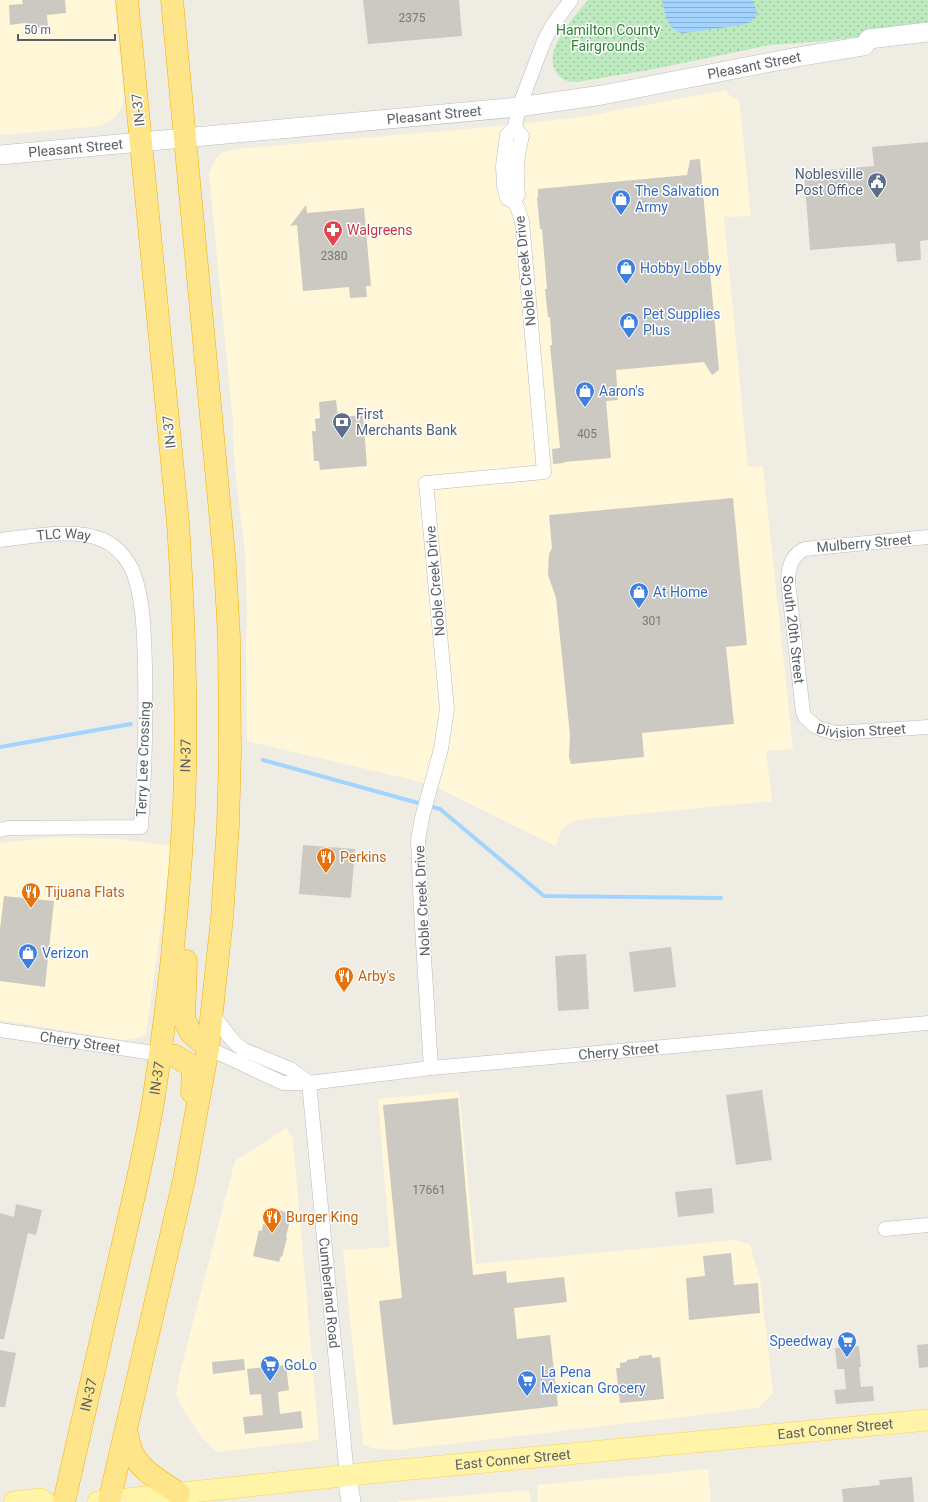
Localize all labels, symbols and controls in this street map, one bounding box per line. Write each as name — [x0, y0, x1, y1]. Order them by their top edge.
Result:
house number: 2375 — [399, 11, 426, 25]
scale bar — [18, 16, 115, 42]
park label: Hamilton County Fairgrounds — [556, 22, 660, 54]
text: 50 m — [24, 23, 51, 37]
street label: Pleasant Street — [706, 48, 802, 82]
street label: IN-37 — [128, 92, 148, 127]
street label: Pleasant Street — [386, 102, 483, 127]
street label: Pleasant Street — [28, 136, 124, 160]
place label: Noblesville Post Office — [795, 166, 863, 198]
public building icon: Noblesville Post Office — [866, 171, 888, 199]
place label: The Salvation Army — [635, 183, 719, 215]
shop icon: The Salvation Army — [610, 188, 632, 216]
street label: Noble Creek Drive — [511, 215, 539, 327]
pharmacy icon: Walgreens — [322, 219, 344, 247]
place label: Walgreens — [347, 222, 413, 238]
house number: 2380 — [321, 249, 348, 263]
shop icon: Hobby Lobby — [615, 257, 637, 285]
place label: Hobby Lobby — [640, 260, 722, 276]
place label: Pet Supplies Plus — [643, 306, 720, 338]
shop icon: Pet Supplies Plus — [618, 311, 640, 339]
shop icon: Aaron's — [574, 380, 596, 408]
place label: Aaron's — [599, 383, 645, 399]
place label: First Merchants Bank — [356, 406, 458, 438]
bank icon: First Merchants Bank — [331, 411, 353, 439]
street label: IN-37 — [159, 414, 179, 449]
house number: 405 — [577, 427, 597, 441]
street label: TLC Way — [36, 525, 93, 544]
street label: Noble Creek Drive — [422, 525, 448, 637]
street label: Mulberry Street — [816, 531, 913, 555]
street label: South 20th Street — [780, 576, 808, 685]
shop icon: At Home — [628, 581, 650, 609]
place label: At Home — [653, 584, 708, 600]
house number: 301 — [642, 614, 662, 628]
street label: Terry Lee Crossing — [133, 701, 153, 817]
street label: Division Street — [815, 720, 907, 741]
street label: IN-37 — [177, 739, 194, 773]
street label: Noble Creek Drive — [411, 845, 433, 957]
restaurant icon: Perkins — [315, 846, 337, 874]
place label: Perkins — [340, 849, 386, 865]
restaurant icon: Tijuana Flats — [20, 881, 42, 909]
place label: Tijuana Flats — [45, 884, 125, 900]
shop icon: Verizon — [17, 942, 39, 970]
place label: Verizon — [42, 945, 89, 961]
restaurant icon: Arby's — [333, 965, 355, 993]
place label: Arby's — [358, 968, 396, 984]
street label: Cherry Street — [39, 1028, 122, 1056]
street label: Cherry Street — [577, 1039, 660, 1063]
street label: IN-37 — [146, 1060, 167, 1096]
house number: 17661 — [412, 1183, 446, 1197]
restaurant icon: Burger King — [261, 1206, 283, 1234]
place label: Burger King — [286, 1209, 358, 1225]
street label: Cumberland Road — [316, 1237, 343, 1349]
supermarket icon: Speedway — [836, 1330, 858, 1358]
place label: Speedway — [769, 1333, 833, 1349]
supermarket icon: GoLo — [259, 1354, 281, 1382]
place label: GoLo — [284, 1357, 317, 1373]
place label: La Pena Mexican Grocery — [541, 1364, 646, 1396]
supermarket icon: La Pena Mexican Grocery — [516, 1369, 538, 1397]
street label: IN-37 — [77, 1377, 100, 1413]
street label: East Conner Street — [777, 1415, 894, 1442]
street label: East Conner Street — [454, 1446, 572, 1473]

